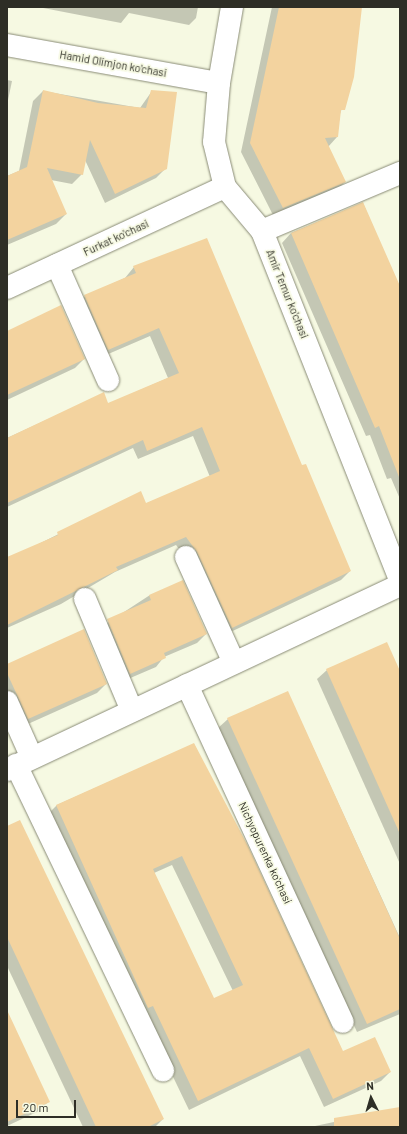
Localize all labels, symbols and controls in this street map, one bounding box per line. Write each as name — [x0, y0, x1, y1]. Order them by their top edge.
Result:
street label: Hamid Olimjon ko'chasi — [58, 48, 168, 80]
street label: Furkat ko'chasi — [81, 217, 151, 259]
street label: Amir Temur ko'chasi — [263, 248, 311, 340]
street label: Nichyopurenka ko'chasi — [236, 800, 294, 906]
north arrow — [351, 1078, 391, 1118]
text: N — [366, 1079, 374, 1092]
scale bar — [18, 1092, 78, 1118]
text: 20 m — [23, 1100, 49, 1114]

